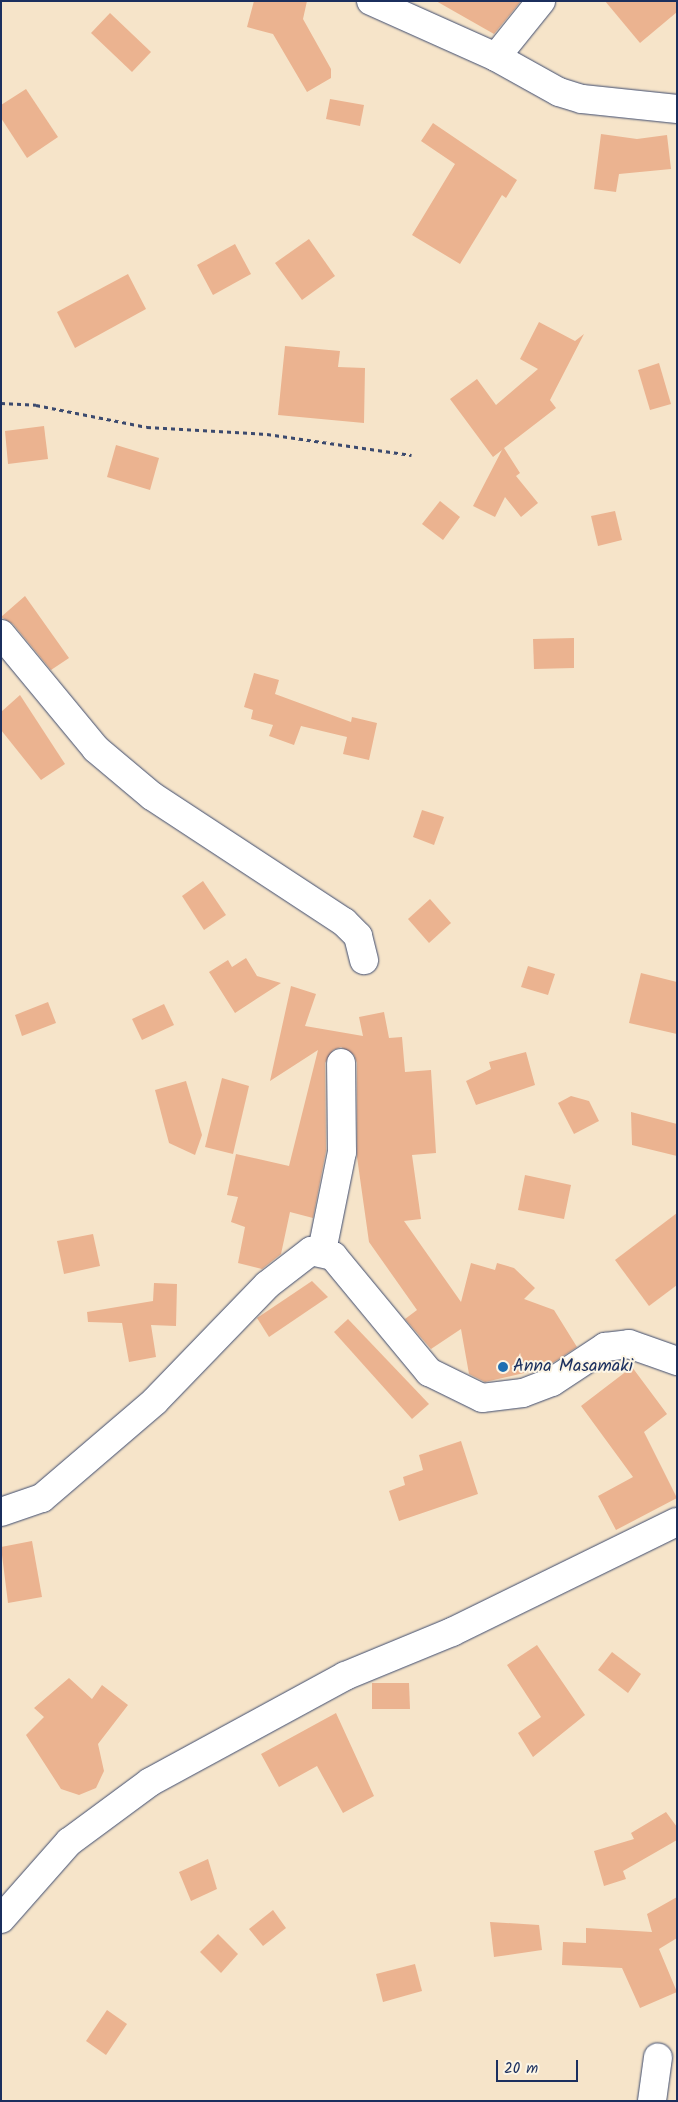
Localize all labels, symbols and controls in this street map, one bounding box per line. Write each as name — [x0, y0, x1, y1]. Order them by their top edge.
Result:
place label: Anna Masamaki — [513, 1356, 633, 1378]
marker: Anna Masamaki — [497, 1361, 509, 1373]
scale bar — [498, 2050, 580, 2082]
text: 20 m — [504, 2057, 538, 2081]

